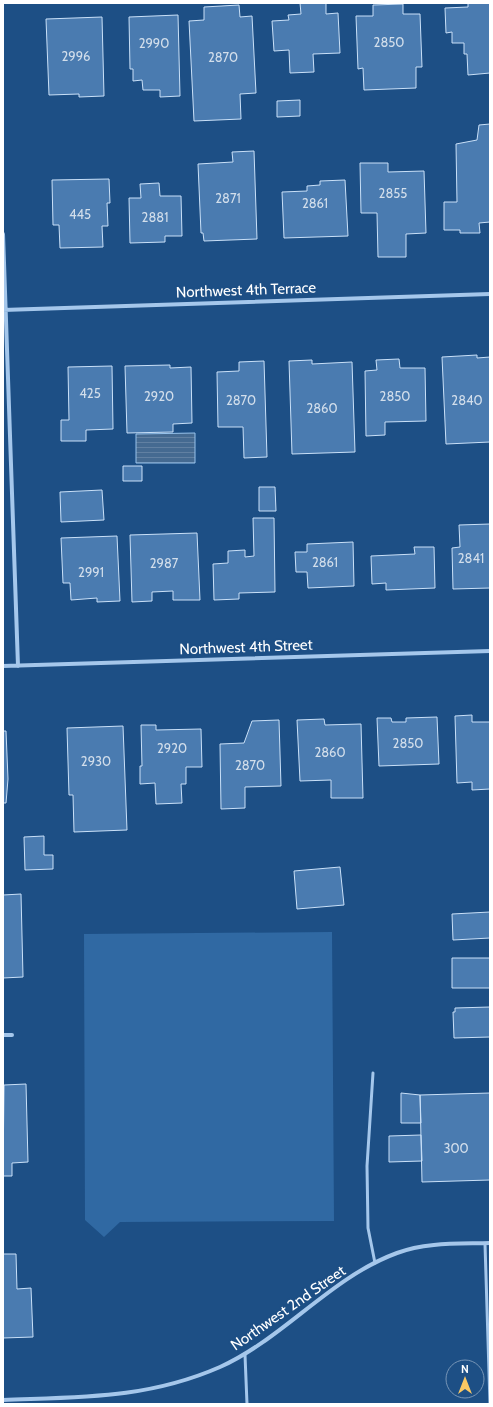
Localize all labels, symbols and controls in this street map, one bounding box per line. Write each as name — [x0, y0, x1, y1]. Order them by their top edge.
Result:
house number: 2850 — [374, 34, 404, 50]
house number: 2990 — [139, 35, 169, 51]
house number: 2996 — [62, 48, 90, 64]
house number: 2870 — [208, 49, 238, 65]
house number: 2855 — [379, 185, 407, 201]
house number: 2871 — [215, 190, 241, 206]
house number: 2861 — [302, 195, 328, 211]
house number: 445 — [69, 206, 91, 222]
house number: 2881 — [142, 209, 168, 225]
street label: Northwest 4th Terrace — [176, 279, 317, 301]
house number: 425 — [79, 385, 101, 401]
house number: 2920 — [144, 388, 174, 404]
house number: 2850 — [380, 388, 410, 404]
house number: 2870 — [226, 392, 256, 408]
house number: 2840 — [451, 392, 483, 408]
house number: 2860 — [306, 400, 338, 416]
house number: 2841 — [458, 550, 484, 566]
house number: 2861 — [312, 554, 338, 570]
house number: 2987 — [150, 555, 179, 571]
house number: 2991 — [78, 564, 104, 580]
street label: Northwest 4th Street — [179, 636, 313, 658]
house number: 2850 — [393, 735, 423, 751]
house number: 2920 — [157, 740, 187, 756]
house number: 2860 — [314, 744, 346, 760]
house number: 2930 — [81, 753, 111, 769]
house number: 2870 — [235, 757, 265, 773]
house number: 300 — [443, 1140, 469, 1156]
street label: Northwest 2nd Street — [227, 1262, 349, 1354]
north arrow — [445, 1359, 485, 1399]
text: N — [461, 1362, 469, 1376]

